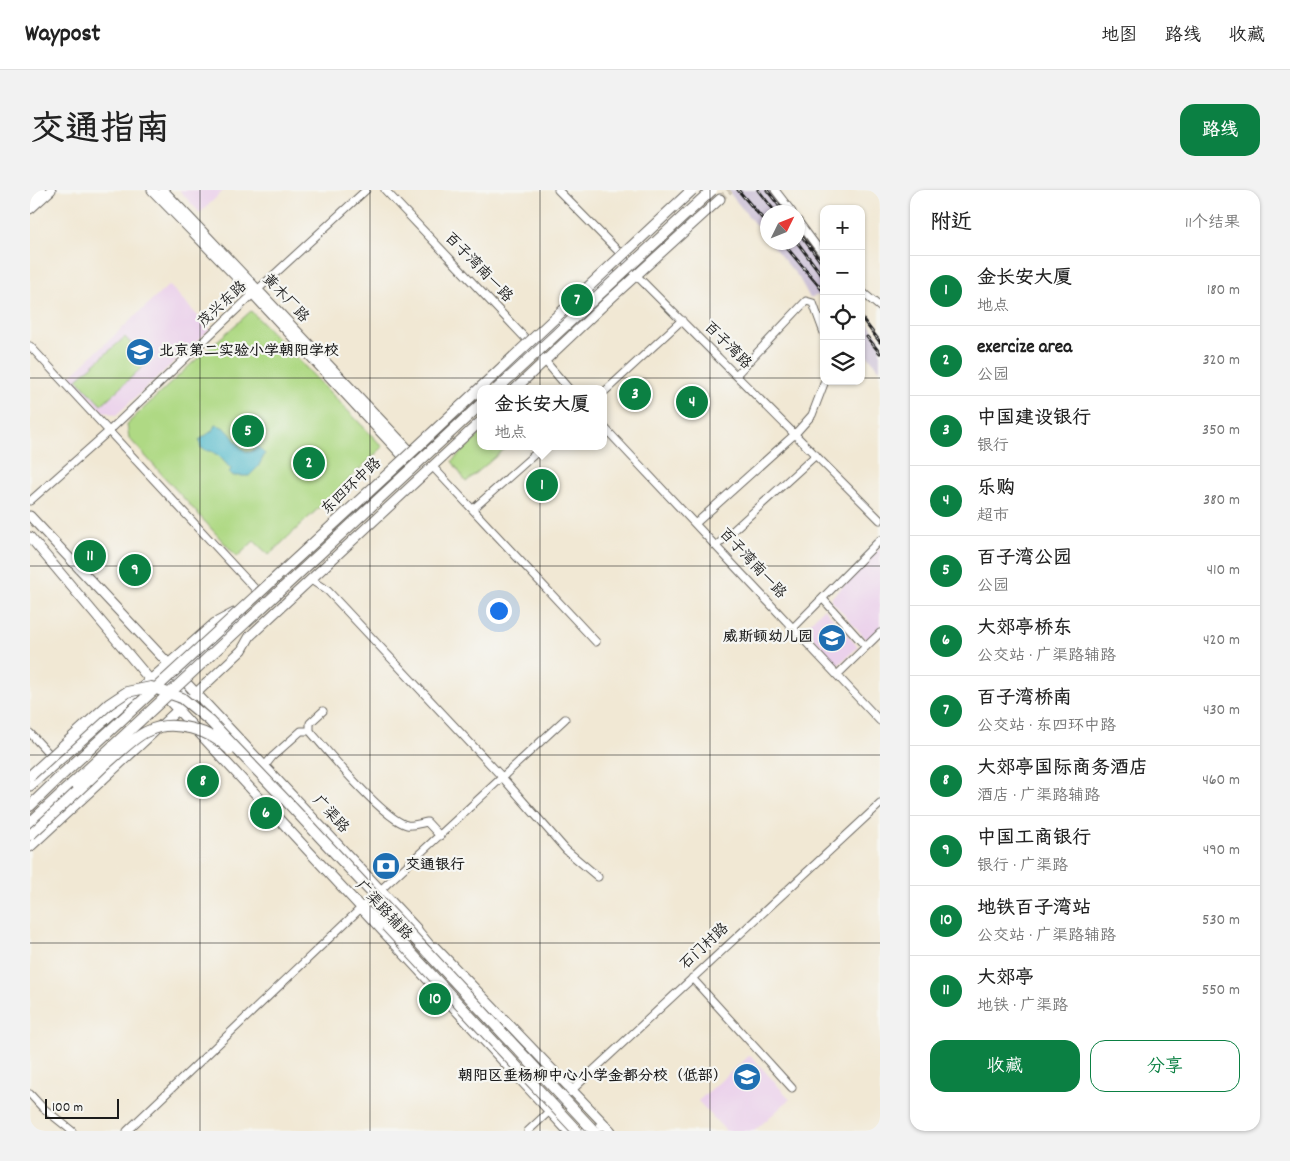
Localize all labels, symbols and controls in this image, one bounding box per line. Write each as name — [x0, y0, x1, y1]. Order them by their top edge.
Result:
text: Waypost — [25, 18, 100, 52]
text: 地图 — [1101, 24, 1137, 49]
text: 路线 — [1165, 24, 1201, 49]
text: 收藏 — [1229, 24, 1265, 49]
button: 路线 — [1180, 104, 1260, 156]
text: 交通指南 — [30, 107, 170, 157]
north arrow — [760, 205, 805, 250]
map controls — [820, 205, 865, 385]
button: + — [820, 205, 865, 250]
text: 附近 — [930, 209, 972, 239]
text: 11个结果 — [1185, 212, 1240, 235]
street label: 百子湾南一路 — [439, 228, 517, 308]
button: − — [820, 250, 865, 295]
text: 金长安大厦 — [977, 266, 1072, 293]
street label: 黄木厂路 — [256, 270, 314, 328]
street label: 茂兴东路 — [194, 276, 252, 334]
text: 1 — [944, 279, 948, 302]
text: 180 m — [1207, 279, 1240, 302]
pin: 7 — [561, 281, 593, 319]
button: locate — [820, 295, 865, 340]
text: 地点 — [977, 295, 1009, 318]
street label: 百子湾路 — [698, 317, 756, 375]
text: exercize area — [977, 335, 1072, 362]
school or university icon: 北京第二实验小学朝阳学校 — [125, 337, 155, 367]
button: layers — [820, 340, 865, 385]
place label: 北京第二实验小学朝阳学校 — [159, 341, 339, 363]
text: 2 — [943, 349, 950, 372]
text: 320 m — [1203, 349, 1240, 372]
text: 公园 — [977, 364, 1009, 387]
pin: 3 — [619, 375, 651, 413]
pin: 4 — [676, 383, 708, 421]
popup — [477, 385, 607, 450]
text: 金长安大厦 — [494, 393, 590, 420]
text: 中国建设银行 — [977, 406, 1091, 433]
pin: 5 — [232, 412, 264, 450]
text: 3 — [942, 419, 950, 442]
text: 350 m — [1202, 419, 1240, 442]
text: 地点 — [494, 422, 527, 445]
text: 银行 — [977, 435, 1009, 458]
pin: 2 — [293, 444, 325, 482]
street label: 东四环中路 — [317, 453, 387, 521]
pin: 1 — [526, 466, 558, 504]
text: 乐购 — [977, 476, 1015, 503]
text: 4 — [943, 489, 949, 512]
text: 380 m — [1203, 489, 1240, 512]
text: 超市 — [977, 505, 1009, 528]
street label: 百子湾南一路 — [713, 524, 791, 604]
pin: 11 — [74, 537, 106, 575]
text: 百子湾公园 — [977, 546, 1072, 573]
pin: 9 — [119, 551, 151, 589]
text: 5 — [942, 559, 950, 582]
text: 410 m — [1206, 559, 1240, 582]
text: 公园 — [977, 575, 1009, 598]
your location — [486, 598, 512, 624]
text: 大郊亭桥东 — [977, 616, 1072, 643]
school or university icon: 威斯顿幼儿园 — [817, 623, 847, 653]
place label: 威斯顿幼儿园 — [723, 627, 813, 649]
text: 6 — [942, 629, 950, 652]
text: 420 m — [1203, 629, 1240, 652]
text: 公交站 · 广渠路辅路 — [977, 645, 1116, 668]
text: 百子湾桥南 — [977, 686, 1072, 713]
text: 7 — [943, 699, 949, 722]
text: 430 m — [1203, 699, 1240, 722]
text: 公交站 · 东四环中路 — [977, 715, 1116, 738]
text: 大郊亭国际商务酒店 — [977, 756, 1148, 783]
pin: 8 — [187, 762, 219, 800]
text: 8 — [943, 769, 949, 792]
text: 460 m — [1202, 769, 1240, 792]
text: 酒店 · 广渠路辅路 — [977, 785, 1100, 808]
street label: 广渠路 — [307, 791, 353, 839]
pin: 6 — [250, 794, 282, 832]
text: 中国工商银行 — [977, 826, 1091, 853]
text: 9 — [942, 839, 950, 862]
text: 490 m — [1203, 839, 1240, 862]
bank icon: 交通银行 — [371, 851, 401, 881]
place label: 交通银行 — [405, 855, 465, 877]
text: 银行 · 广渠路 — [977, 855, 1068, 878]
street label: 广渠路辅路 — [349, 876, 417, 946]
text: 地铁百子湾站 — [977, 896, 1091, 923]
text: 10 — [940, 909, 952, 932]
text: 530 m — [1202, 909, 1240, 932]
street label: 石门村路 — [676, 918, 734, 976]
text: 公交站 · 广渠路辅路 — [977, 925, 1116, 948]
text: 大郊亭 — [977, 966, 1034, 993]
text: 11 — [942, 979, 950, 1002]
text: 550 m — [1202, 979, 1240, 1002]
pin: 10 — [419, 980, 451, 1018]
text: 地铁 · 广渠路 — [977, 995, 1068, 1018]
button: 收藏 — [930, 1040, 1080, 1092]
button: 分享 — [1090, 1040, 1240, 1092]
school or university icon: 朝阳区垂杨柳中心小学金都分校（低部） — [732, 1062, 762, 1092]
place label: 朝阳区垂杨柳中心小学金都分校（低部） — [458, 1066, 728, 1088]
scale bar — [45, 1096, 119, 1119]
text: 100 m — [52, 1098, 83, 1118]

